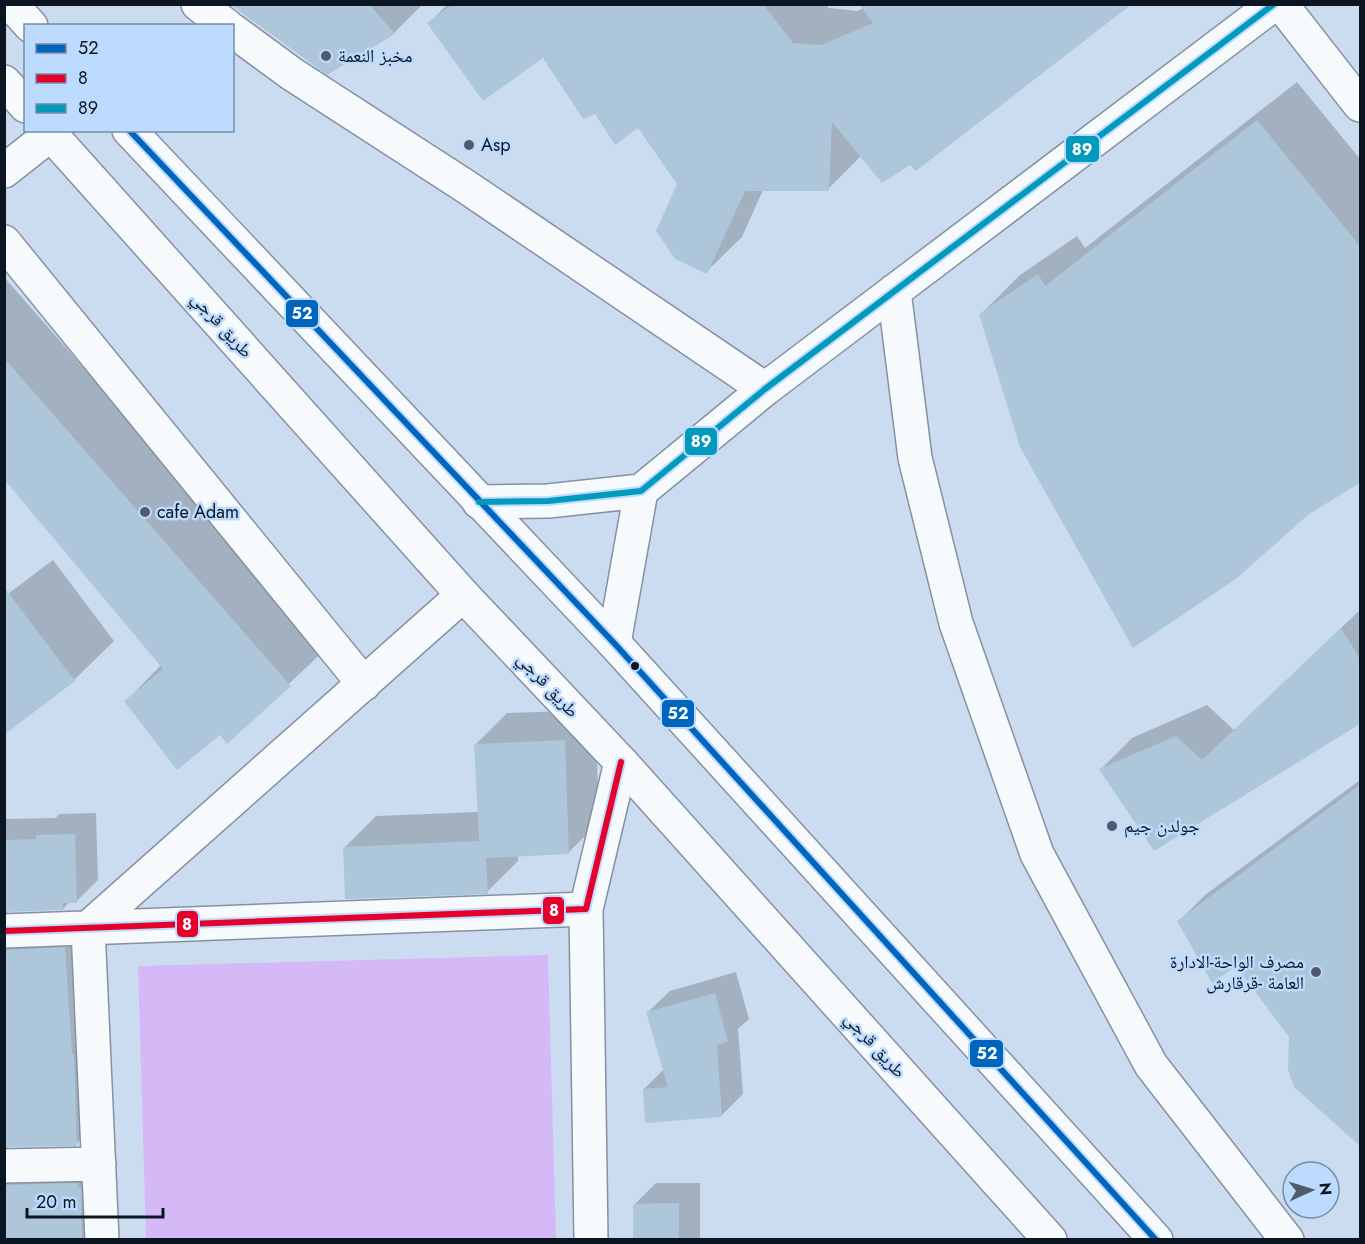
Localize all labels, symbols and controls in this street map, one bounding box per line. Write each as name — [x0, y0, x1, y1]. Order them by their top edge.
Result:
legend — [24, 24, 234, 132]
text: 52 — [78, 35, 98, 61]
place label: مخبز النعمة — [338, 43, 413, 69]
marker: مخبز النعمة — [319, 49, 333, 63]
text: 8 — [78, 65, 88, 91]
text: 89 — [78, 95, 98, 121]
place label: Asp — [481, 132, 510, 158]
line badge: 89 — [1065, 135, 1100, 163]
marker: Asp — [462, 138, 476, 152]
text: 89 — [1072, 138, 1092, 161]
street label: طريق قرجي — [184, 286, 259, 365]
line badge: 52 — [285, 299, 319, 328]
text: 52 — [292, 302, 312, 325]
line badge: 89 — [684, 427, 718, 456]
text: 89 — [691, 430, 711, 453]
place label: cafe Adam — [157, 499, 239, 525]
marker: cafe Adam — [138, 505, 152, 519]
street label: طريق قرجي — [510, 647, 585, 725]
unlabelled marker — [629, 660, 641, 672]
line badge: 52 — [661, 699, 695, 728]
text: 52 — [668, 702, 688, 725]
place label: جولدن جيم — [1124, 813, 1200, 839]
marker: جولدن جيم — [1105, 819, 1119, 833]
line badge: 8 — [542, 896, 565, 925]
text: 8 — [549, 899, 559, 922]
line badge: 8 — [176, 910, 199, 938]
text: 8 — [182, 913, 192, 936]
place label: مصرف الواحة-الادارة العامة -قرقارش — [1170, 949, 1304, 996]
marker: مصرف الواحة-الادارة العامة -قرقارش — [1309, 965, 1323, 979]
street label: طريق قرجي — [837, 1006, 912, 1085]
line badge: 52 — [969, 1039, 1004, 1068]
text: 52 — [977, 1042, 997, 1065]
north arrow — [1281, 1160, 1341, 1220]
scale bar — [27, 1181, 164, 1219]
text: N — [1314, 1182, 1337, 1196]
text: 20 m — [36, 1189, 76, 1215]

